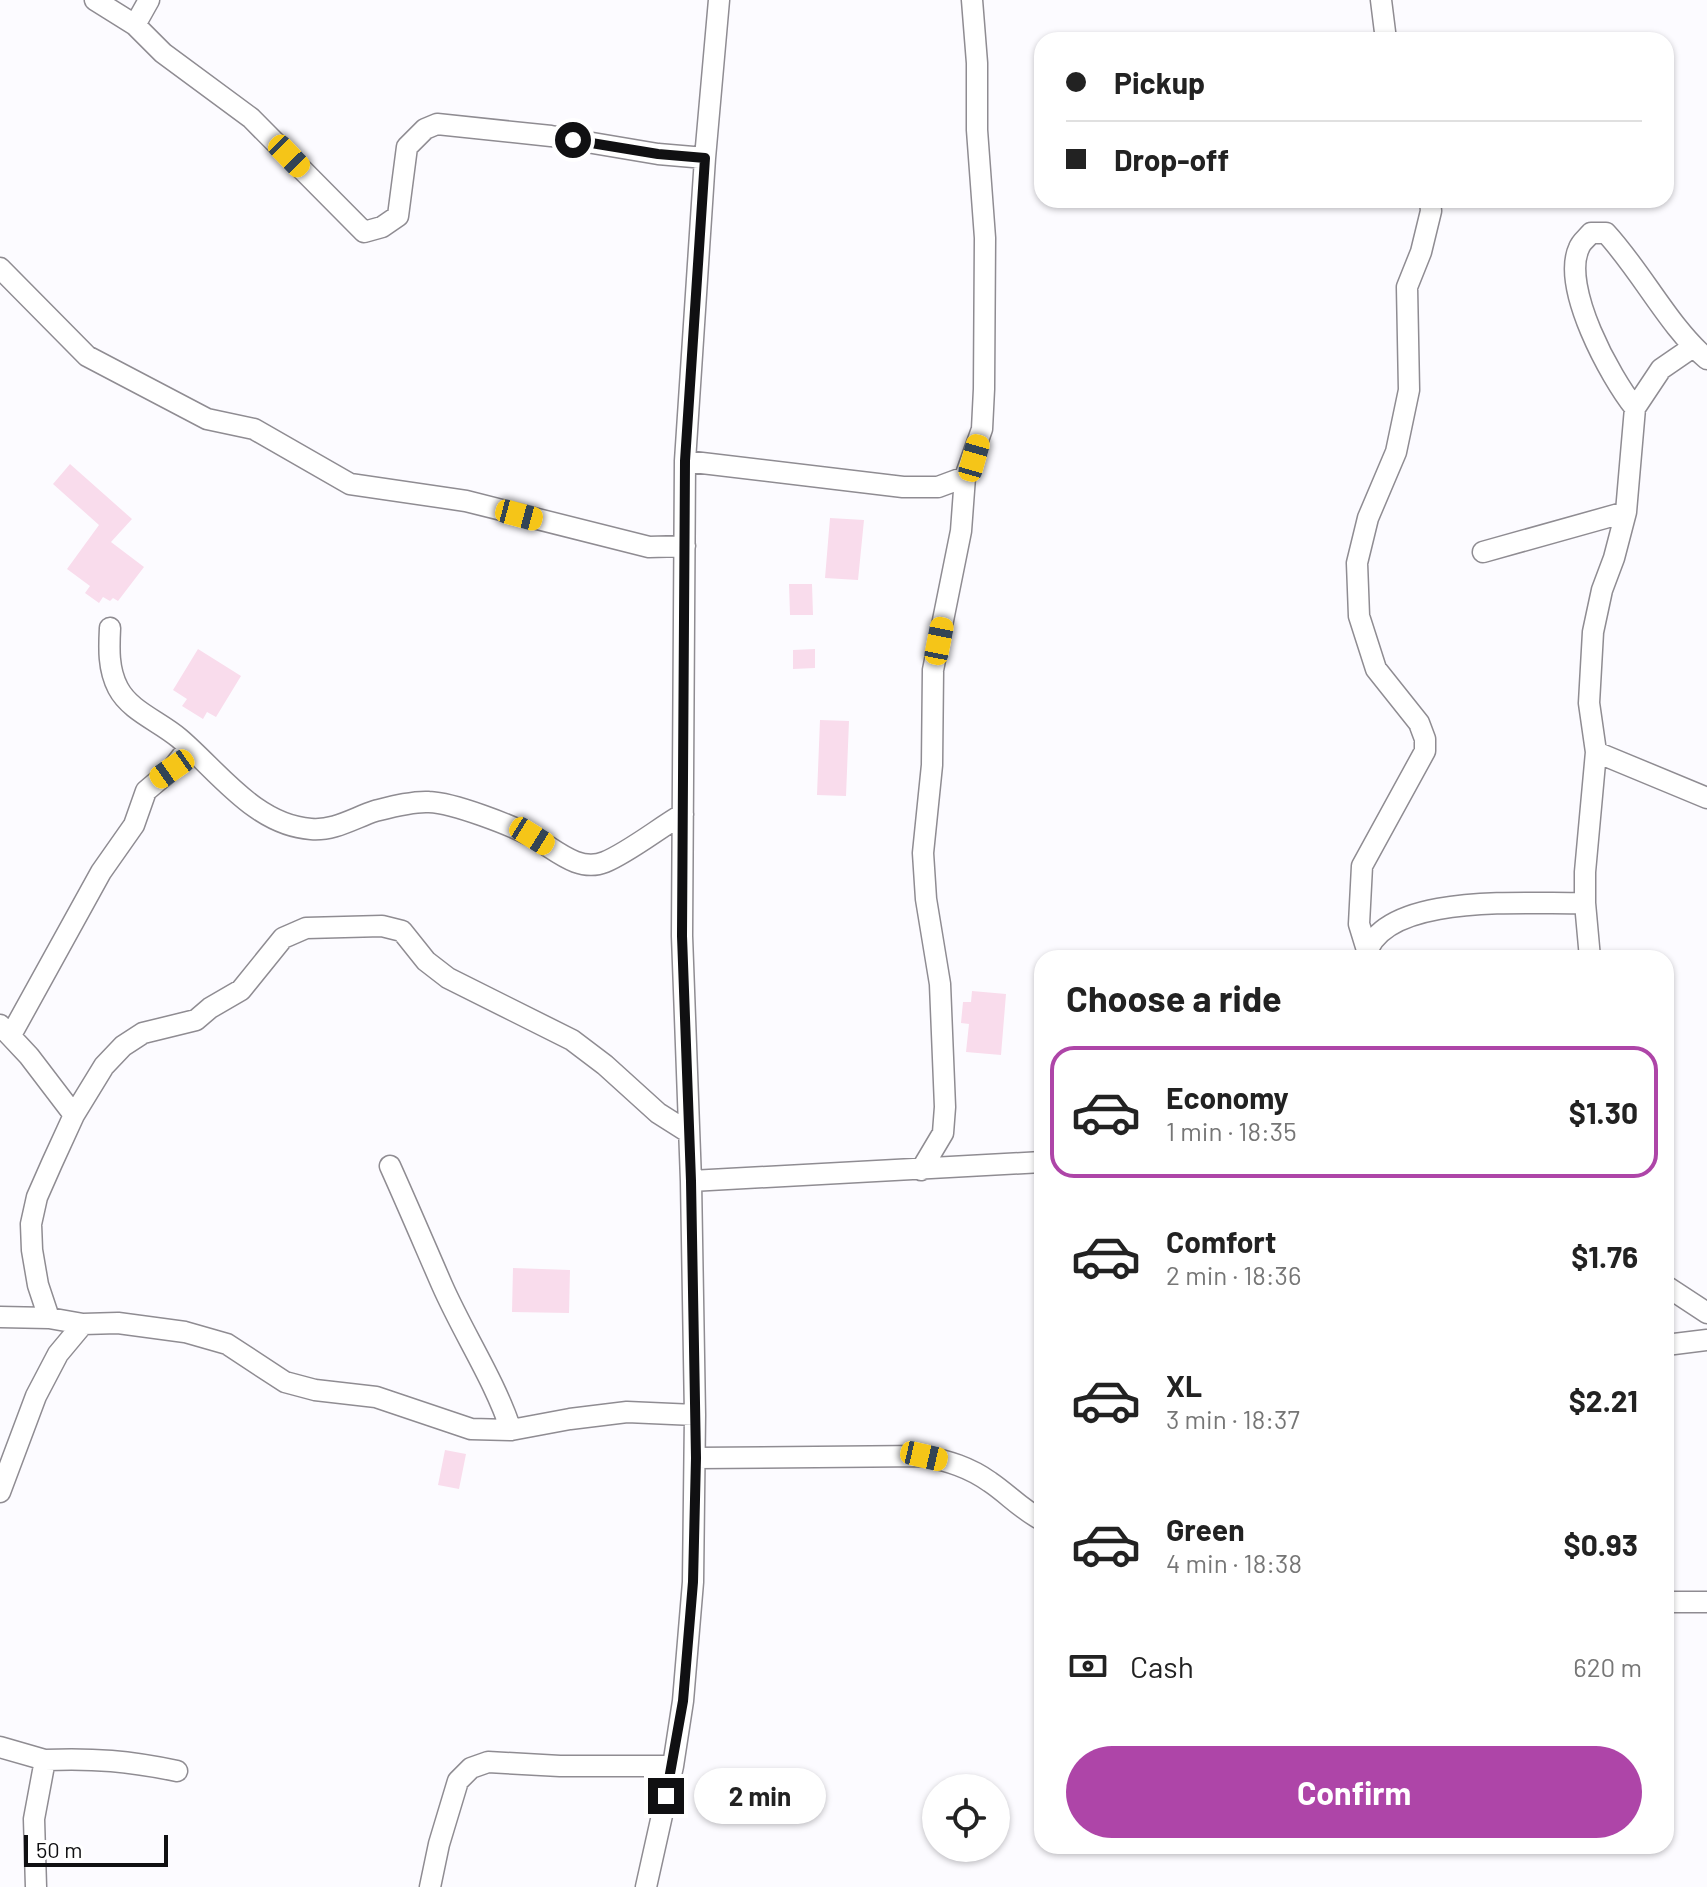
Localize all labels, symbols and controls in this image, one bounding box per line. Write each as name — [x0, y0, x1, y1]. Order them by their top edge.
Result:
text: Pickup — [1114, 64, 1205, 100]
route start — [555, 122, 591, 158]
car — [264, 130, 314, 182]
text: Drop-off — [1114, 141, 1229, 177]
car — [956, 432, 992, 484]
car — [493, 497, 545, 533]
car — [923, 615, 955, 667]
car — [145, 745, 199, 793]
car — [505, 813, 559, 859]
text: Choose a ride — [1066, 976, 1282, 1019]
icon: car — [1070, 1076, 1142, 1148]
text: Economy — [1166, 1079, 1289, 1115]
text: $1.30 — [1569, 1094, 1638, 1130]
text: 1 min · 18:35 — [1166, 1115, 1297, 1146]
icon: car — [1070, 1220, 1142, 1292]
text: Comfort — [1166, 1223, 1276, 1259]
text: $1.76 — [1571, 1238, 1638, 1274]
text: 2 min · 18:36 — [1166, 1259, 1301, 1290]
icon: car — [1070, 1364, 1142, 1436]
text: XL — [1166, 1367, 1202, 1403]
text: $2.21 — [1569, 1382, 1638, 1418]
text: 3 min · 18:37 — [1166, 1403, 1300, 1434]
car — [898, 1439, 950, 1473]
icon: car — [1070, 1508, 1142, 1580]
text: Green — [1166, 1511, 1245, 1547]
text: $0.93 — [1564, 1526, 1638, 1562]
text: 4 min · 18:38 — [1166, 1547, 1302, 1578]
icon: cash — [1066, 1644, 1110, 1688]
text: Cash — [1130, 1648, 1194, 1684]
text: 620 m — [1573, 1651, 1642, 1682]
button: Confirm — [1066, 1746, 1642, 1838]
callout: 2 min — [694, 1768, 826, 1824]
map controls — [922, 1774, 1010, 1862]
button: locate — [922, 1774, 1010, 1862]
route end — [648, 1778, 684, 1814]
text: 2 min — [729, 1780, 791, 1811]
scale bar — [24, 1831, 168, 1867]
text: 50 m — [36, 1836, 82, 1862]

